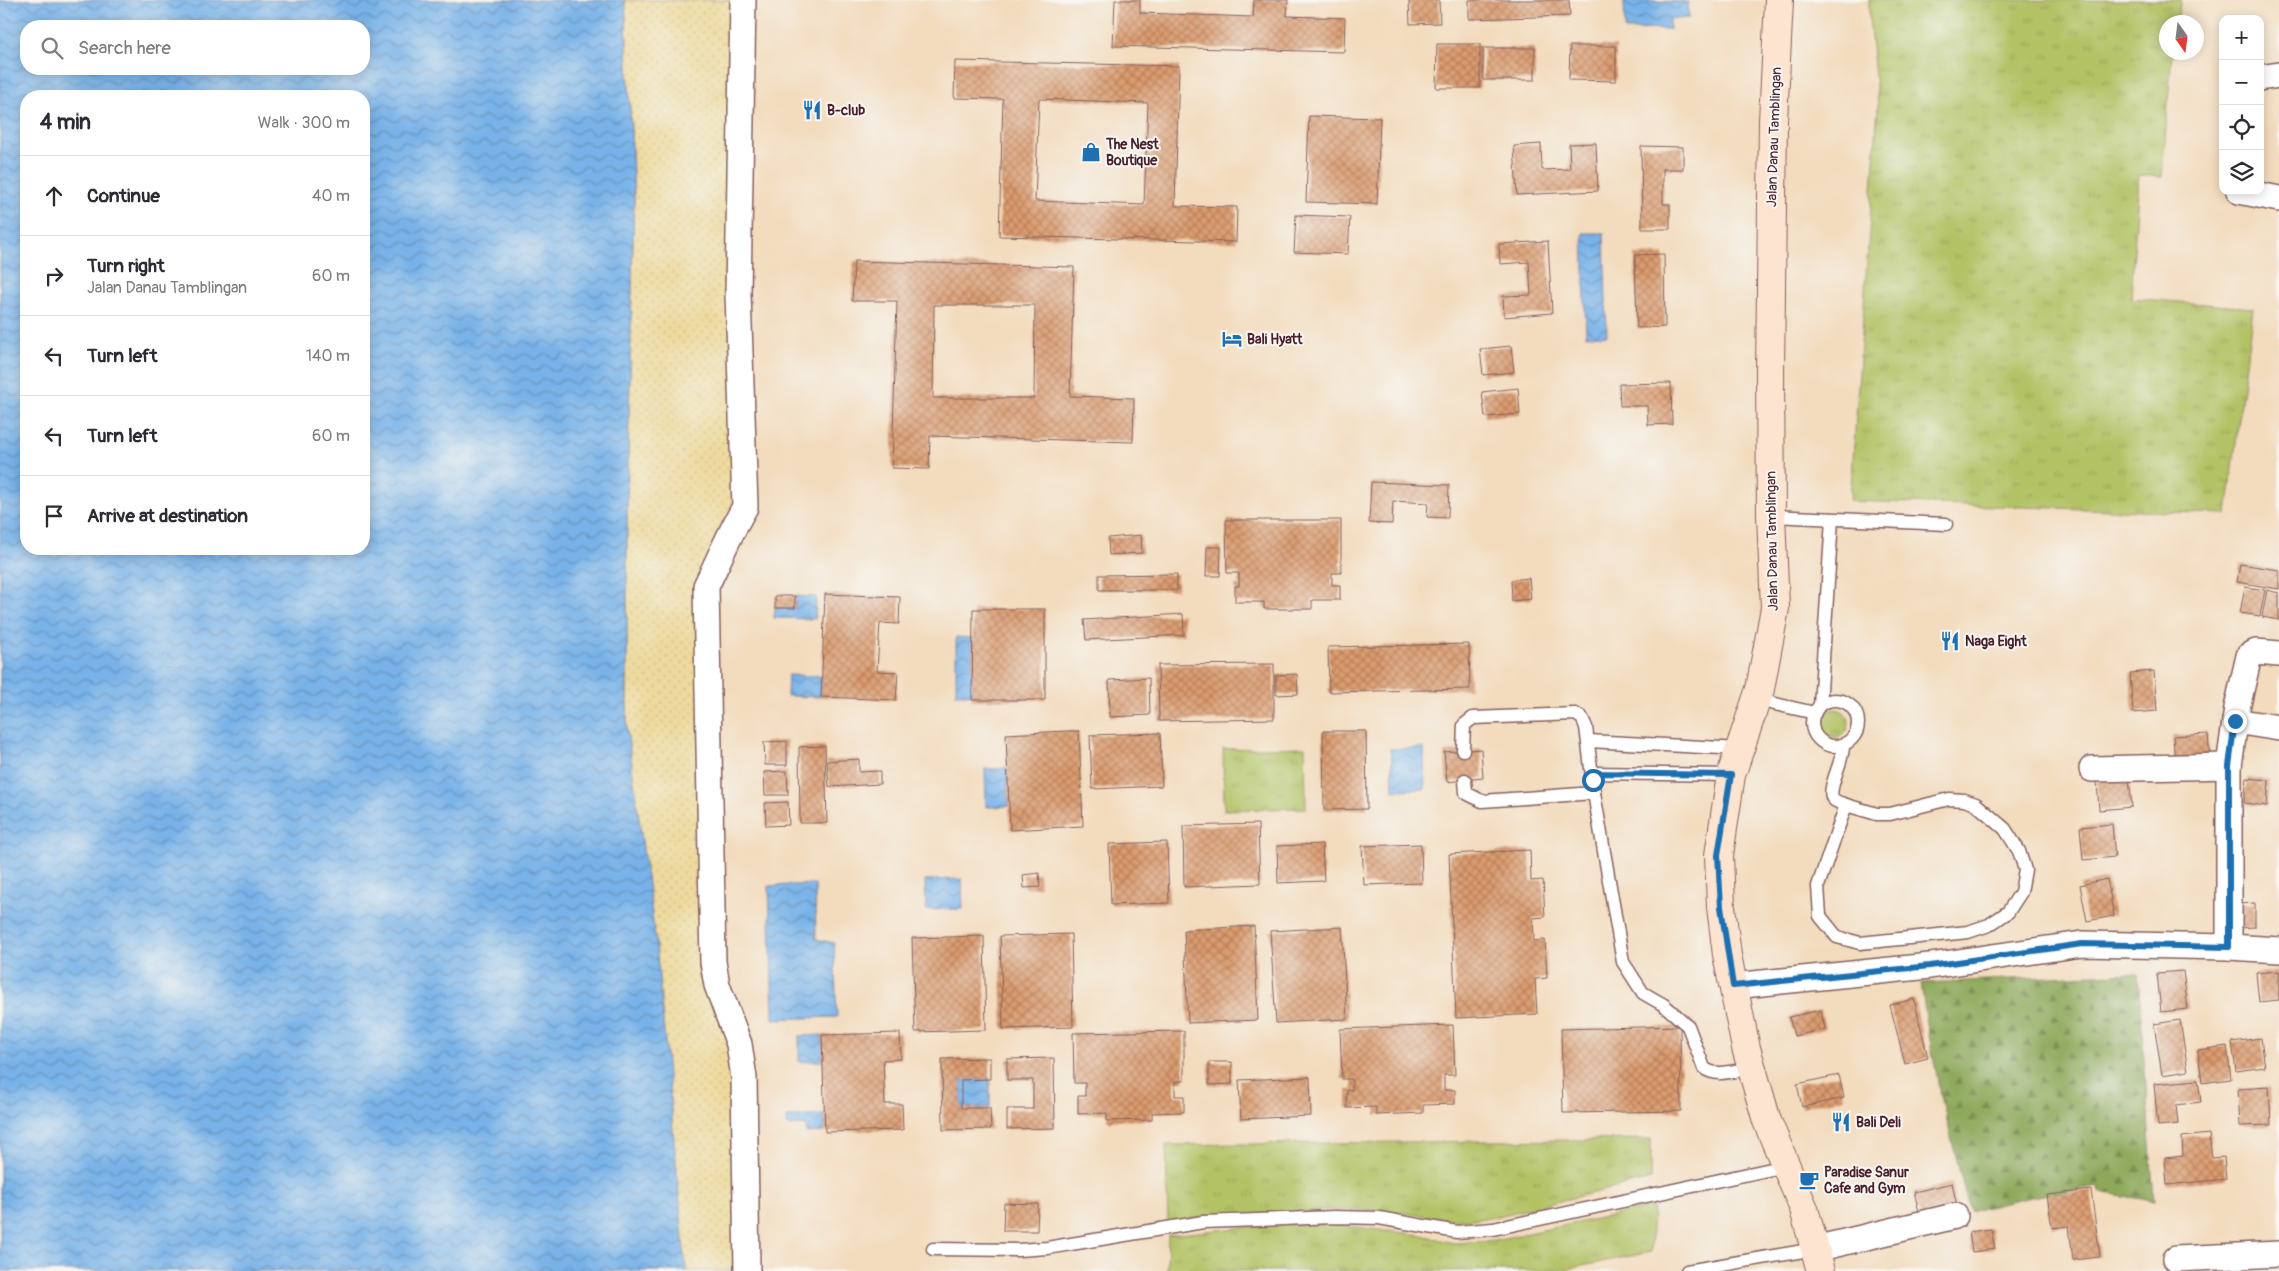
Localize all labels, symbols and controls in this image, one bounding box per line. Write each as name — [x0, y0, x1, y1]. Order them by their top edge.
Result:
north arrow — [2159, 15, 2204, 60]
map controls — [2219, 15, 2264, 195]
button: + — [2219, 15, 2264, 60]
search box — [20, 20, 370, 75]
icon: search — [38, 34, 66, 62]
text: Search here — [78, 36, 171, 60]
button: − — [2219, 60, 2264, 105]
street label: Jalan Danau Tamblingan — [1763, 67, 1785, 207]
restaurant icon: B-club — [801, 99, 823, 121]
place label: B-club — [827, 102, 865, 119]
button: locate — [2219, 105, 2264, 150]
text: 4 min — [40, 109, 91, 136]
text: Walk · 300 m — [258, 113, 350, 133]
place label: The Nest Boutique — [1105, 136, 1159, 169]
shop icon: The Nest Boutique — [1080, 141, 1102, 163]
button: layers — [2219, 150, 2264, 195]
icon: ahead — [40, 182, 68, 210]
text: Continue — [87, 184, 160, 208]
text: 40 m — [312, 186, 350, 206]
text: Turn right — [87, 254, 165, 278]
icon: right — [40, 262, 68, 290]
text: 60 m — [312, 266, 350, 286]
text: Jalan Danau Tamblingan — [87, 278, 247, 298]
hotel icon: Bali Hyatt — [1221, 328, 1243, 350]
place label: Bali Hyatt — [1247, 331, 1303, 348]
icon: left — [40, 342, 68, 370]
text: Turn left — [87, 344, 157, 368]
text: 140 m — [306, 346, 350, 366]
icon: left — [40, 422, 68, 450]
text: Turn left — [87, 424, 157, 448]
text: 60 m — [312, 426, 350, 446]
street label: Jalan Danau Tamblingan — [1762, 471, 1782, 611]
icon: arrive — [40, 502, 68, 530]
text: Arrive at destination — [87, 504, 248, 528]
restaurant icon: Naga Eight — [1939, 630, 1961, 652]
place label: Naga Eight — [1965, 633, 2027, 650]
route end — [2224, 710, 2247, 733]
route start — [1582, 769, 1605, 792]
restaurant icon: Bali Deli — [1830, 1111, 1852, 1133]
place label: Bali Deli — [1856, 1114, 1901, 1131]
place label: Paradise Sanur Cafe and Gym — [1824, 1164, 1910, 1197]
cafe icon: Paradise Sanur Cafe and Gym — [1798, 1169, 1820, 1191]

